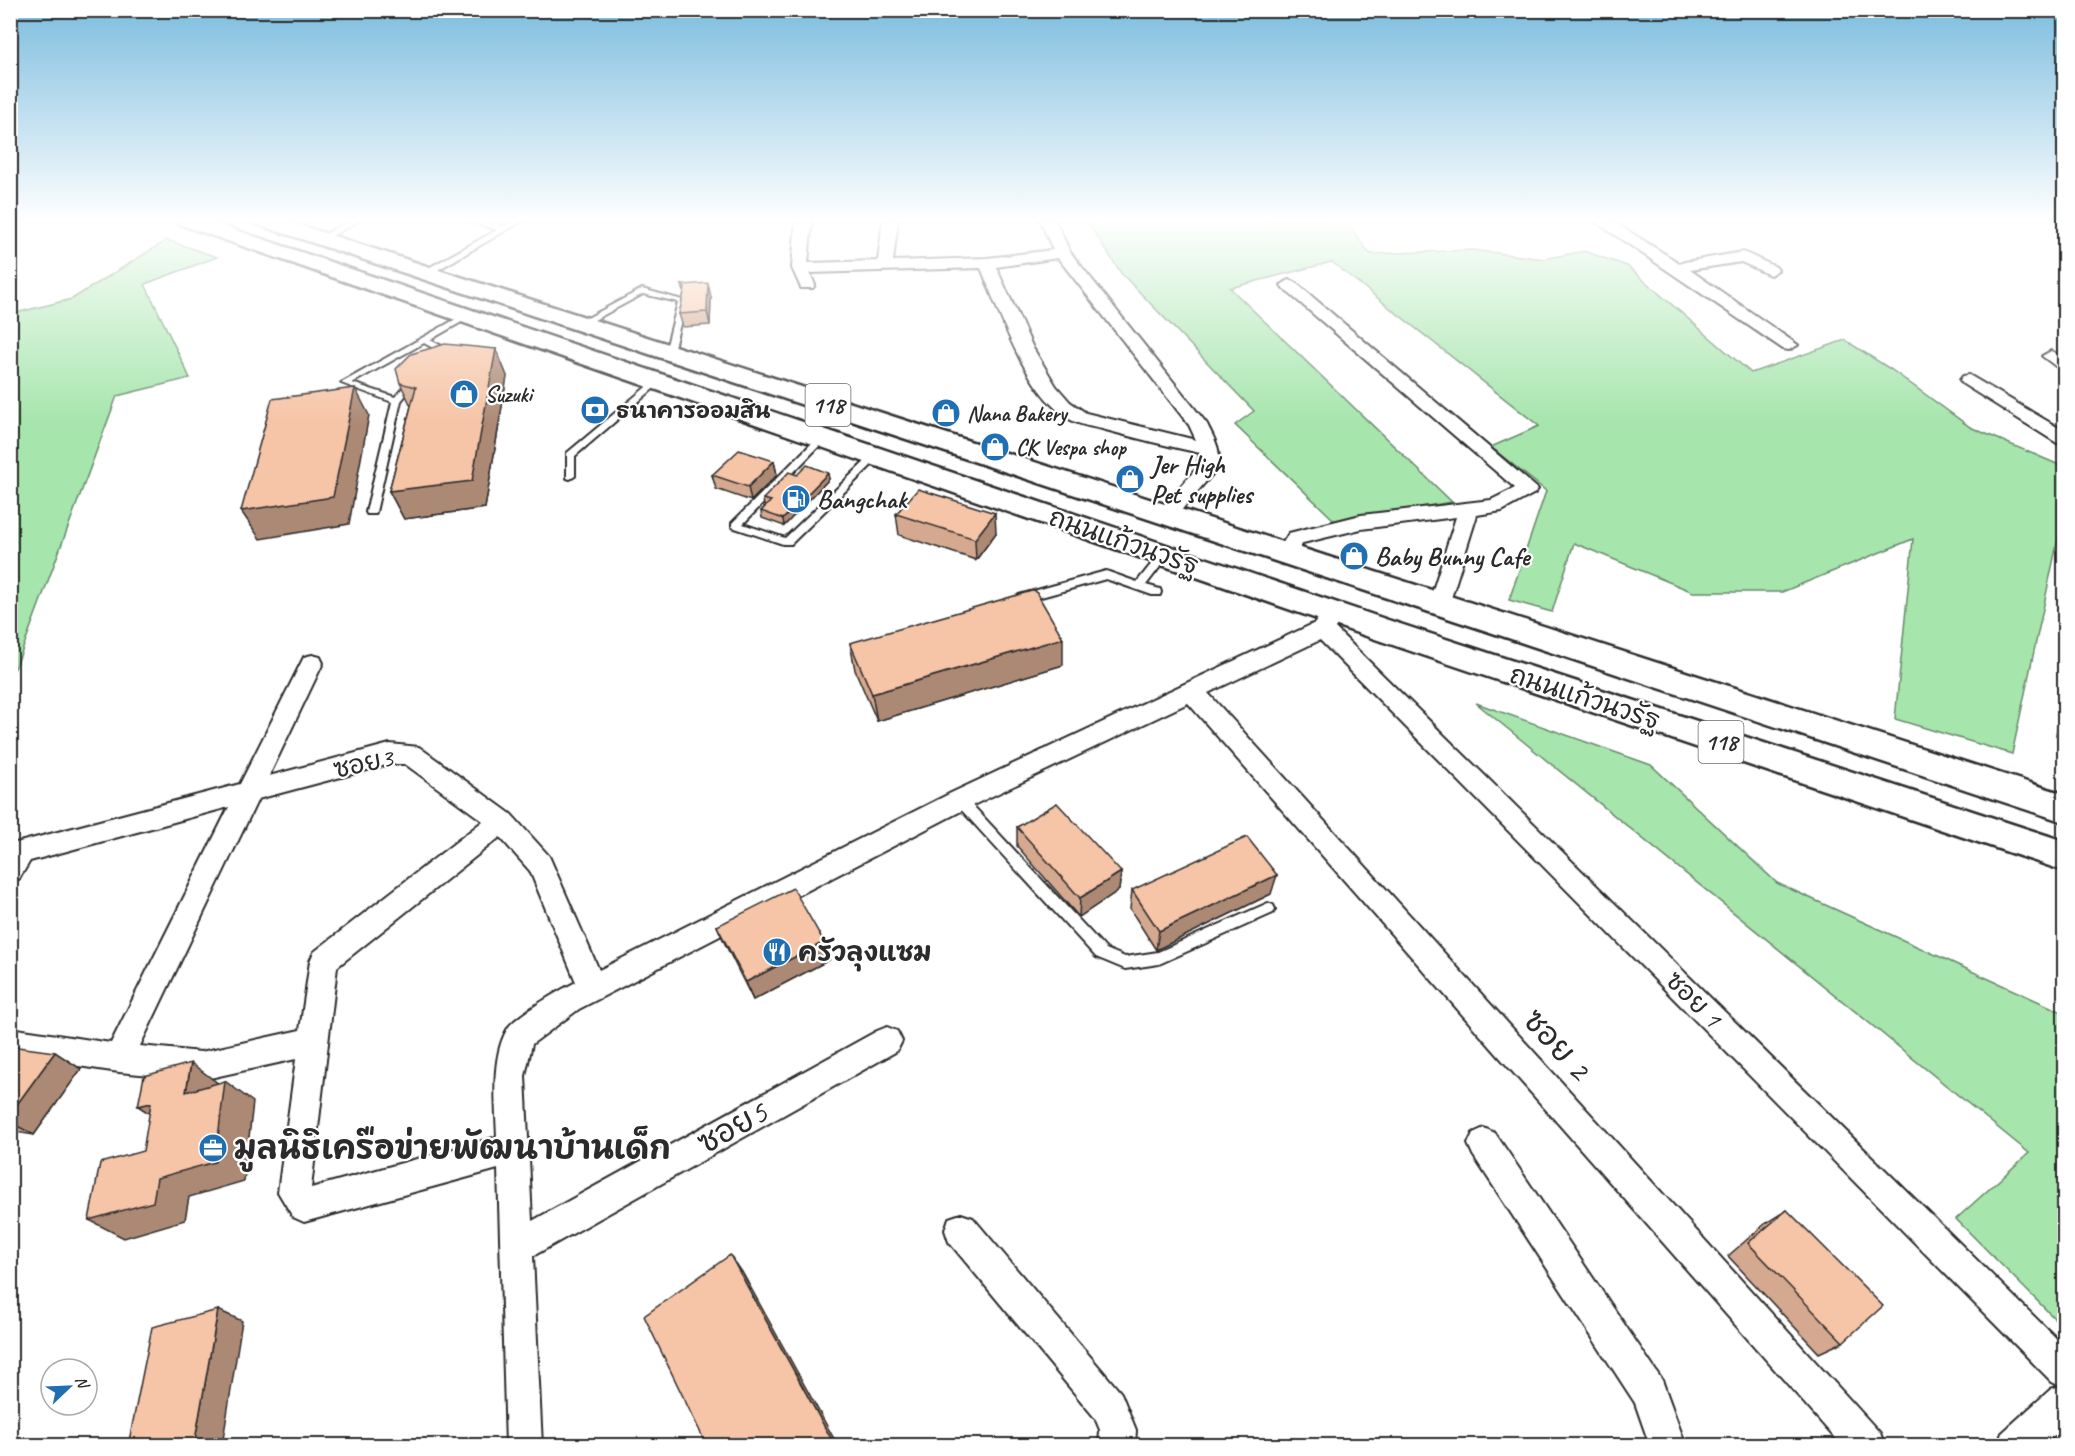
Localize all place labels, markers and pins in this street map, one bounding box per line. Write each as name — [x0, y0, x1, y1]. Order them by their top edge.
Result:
shop icon: Suzuki — [448, 378, 480, 410]
place label: Suzuki — [485, 381, 535, 409]
bank icon: ธนาคารออมสิน — [579, 394, 611, 426]
place label: ธนาคารออมสิน — [616, 397, 771, 425]
shop icon: Nana Bakery — [930, 397, 962, 429]
place label: Nana Bakery — [967, 400, 1069, 428]
shop icon: CK Vespa shop — [979, 431, 1011, 463]
place label: CK Vespa shop — [1016, 434, 1127, 462]
place label: Jer High Pet supplies — [1149, 448, 1255, 511]
shop icon: Jer High Pet supplies — [1114, 463, 1146, 495]
fuel station icon: Bangchak — [780, 483, 812, 515]
place label: Bangchak — [817, 483, 908, 516]
shop icon: Baby Bunny Cafe — [1338, 540, 1370, 572]
place label: Baby Bunny Cafe — [1375, 540, 1532, 573]
restaurant icon: ครัวลุงแซม — [761, 936, 793, 968]
place label: ครัวลุงแซม — [798, 936, 932, 972]
place label: มูลนิธิเครือข่ายพัฒนาบ้านเด็ก — [234, 1125, 671, 1172]
office icon: มูลนิธิเครือข่ายพัฒนาบ้านเด็ก — [197, 1132, 229, 1164]

